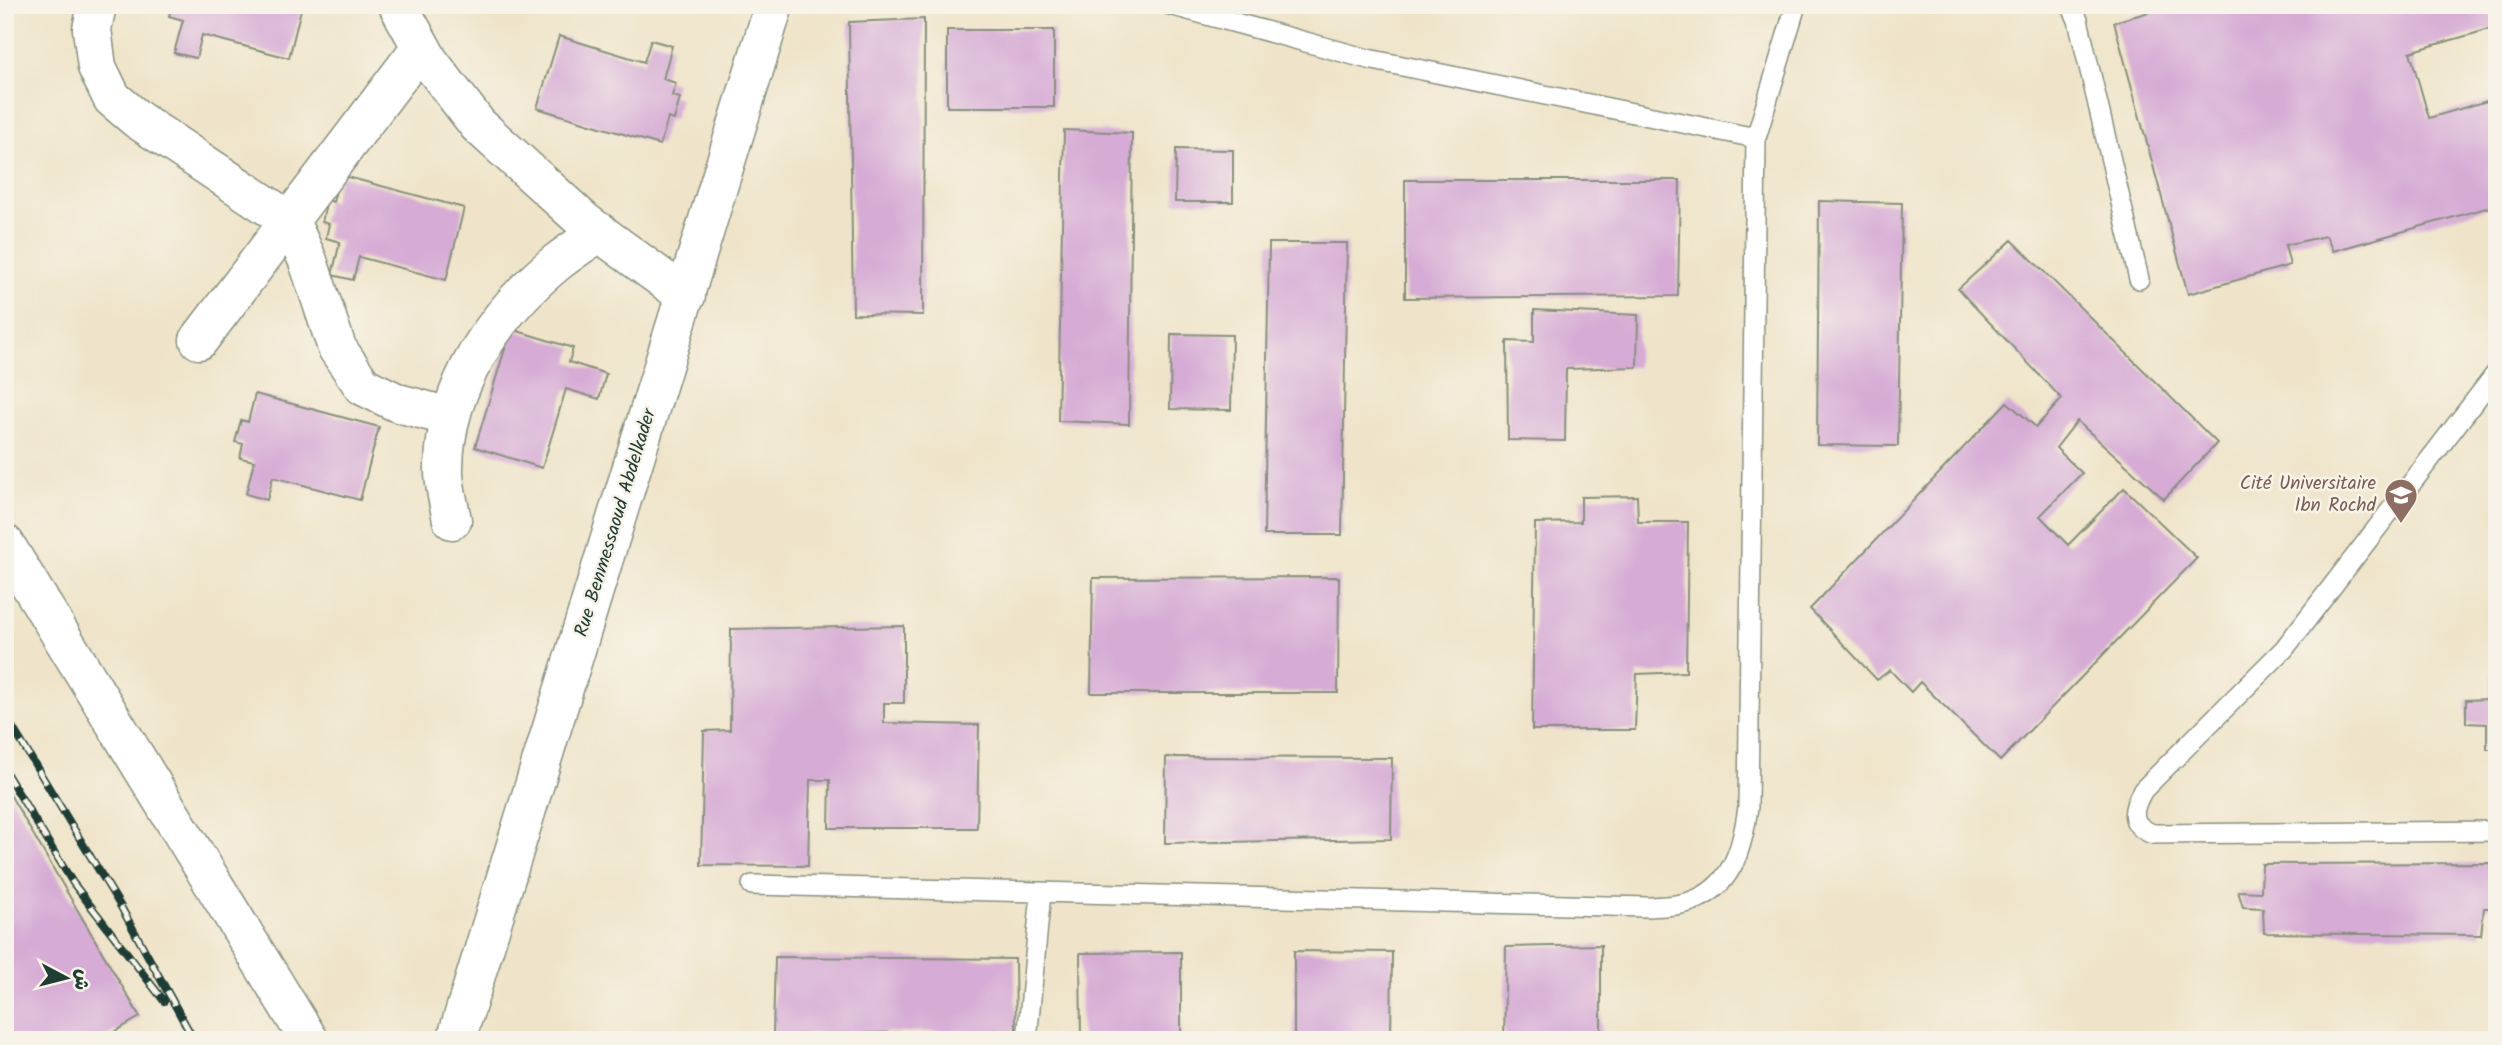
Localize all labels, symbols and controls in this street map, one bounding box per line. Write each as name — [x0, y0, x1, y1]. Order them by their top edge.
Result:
street label: Rue Benmessaoud Abdelkader — [567, 404, 666, 641]
place label: Cité Universitaire Ibn Rochd — [2240, 469, 2377, 521]
school or university icon: Cité Universitaire Ibn Rochd — [2382, 476, 2420, 525]
north arrow — [32, 944, 102, 1014]
text: ش — [65, 968, 97, 992]

